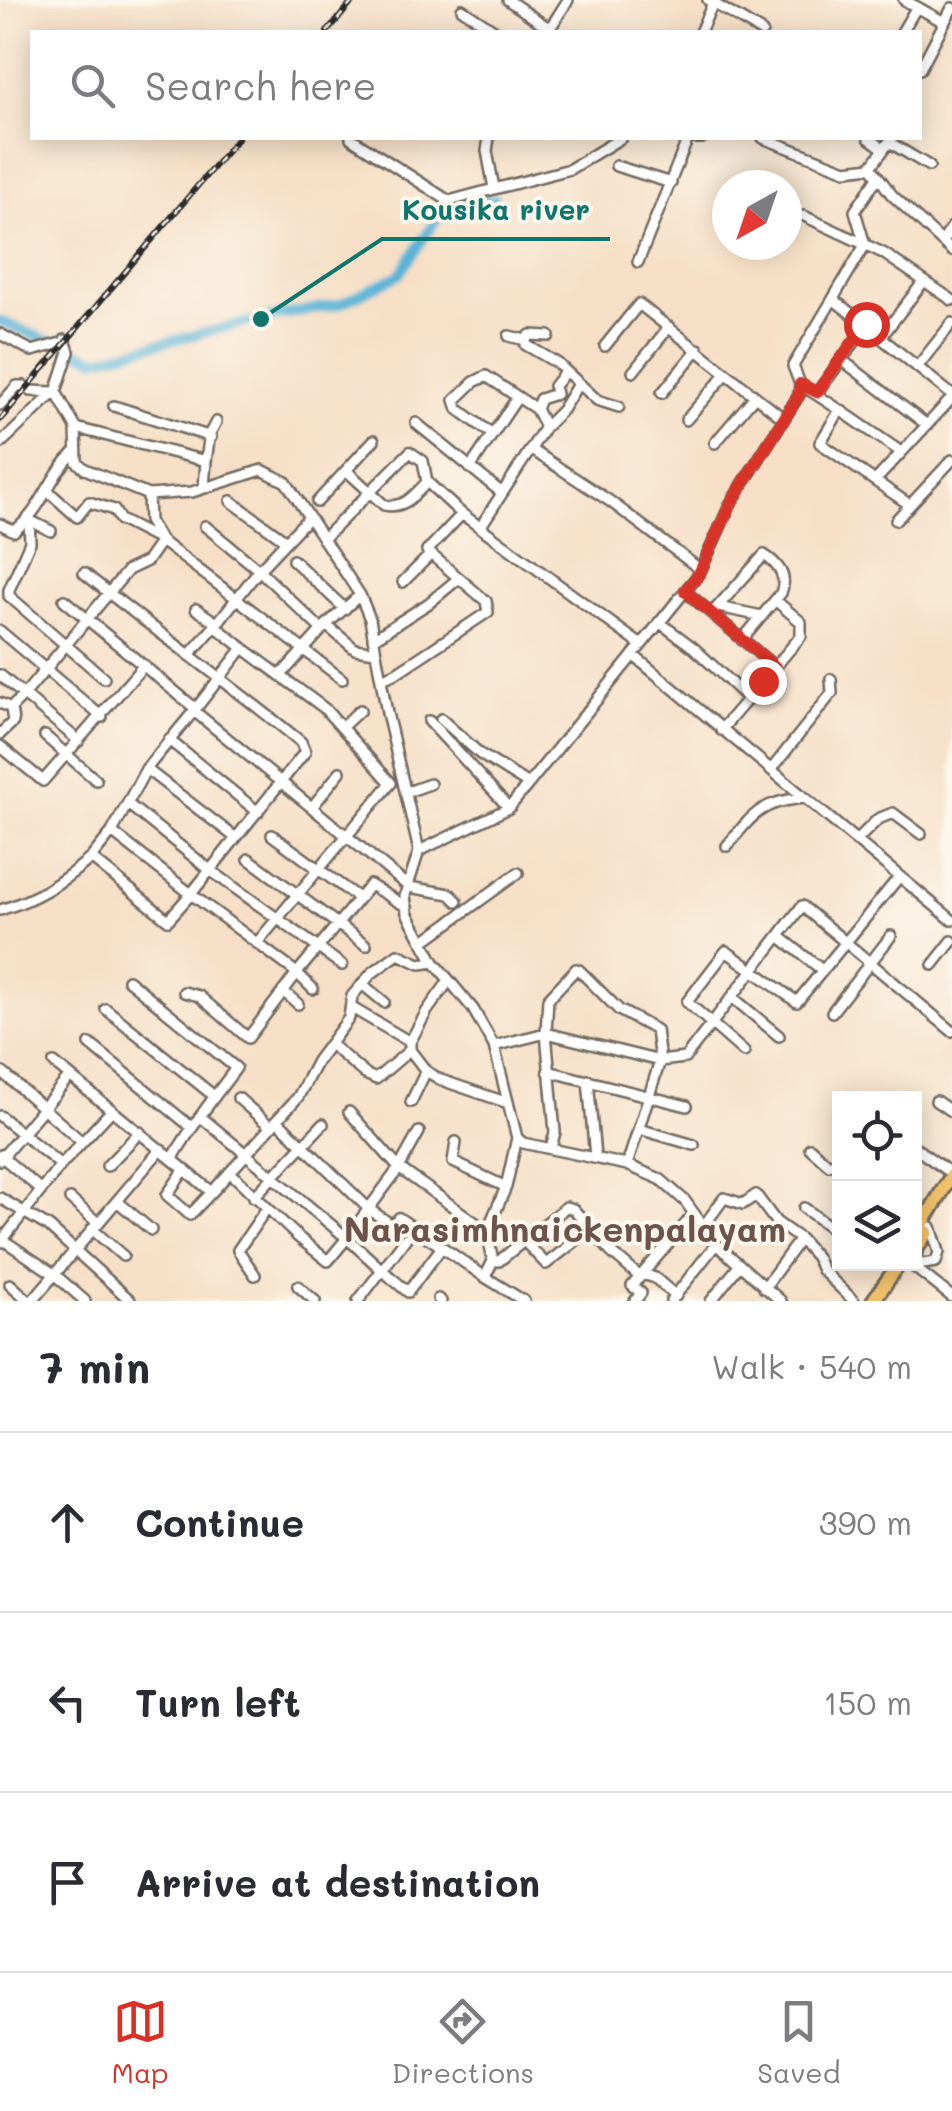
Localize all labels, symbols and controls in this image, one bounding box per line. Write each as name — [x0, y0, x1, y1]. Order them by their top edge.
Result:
search box — [30, 30, 922, 140]
icon: search — [65, 58, 120, 113]
text: Search here — [145, 60, 376, 110]
north arrow — [712, 170, 802, 260]
callout: Kousika river — [382, 181, 610, 239]
text: Kousika river — [402, 191, 590, 227]
route start — [844, 302, 890, 348]
route end — [741, 659, 787, 705]
map controls — [832, 1091, 922, 1271]
button: locate — [832, 1091, 922, 1181]
button: layers — [832, 1181, 922, 1271]
district label: Narasimhnaickenpalayam — [344, 1205, 786, 1251]
text: 7 min — [40, 1339, 150, 1394]
text: Walk · 540 m — [712, 1345, 912, 1387]
icon: ahead — [40, 1495, 95, 1550]
text: Continue — [135, 1497, 304, 1547]
text: 390 m — [819, 1501, 912, 1543]
icon: left — [40, 1675, 95, 1730]
text: Turn left — [135, 1677, 301, 1727]
text: 150 m — [824, 1681, 912, 1723]
icon: arrive — [40, 1855, 95, 1910]
text: Arrive at destination — [135, 1857, 540, 1907]
tab: Map — [112, 1994, 169, 2090]
tab: Directions — [392, 1994, 534, 2090]
tab: Saved — [757, 1994, 840, 2090]

